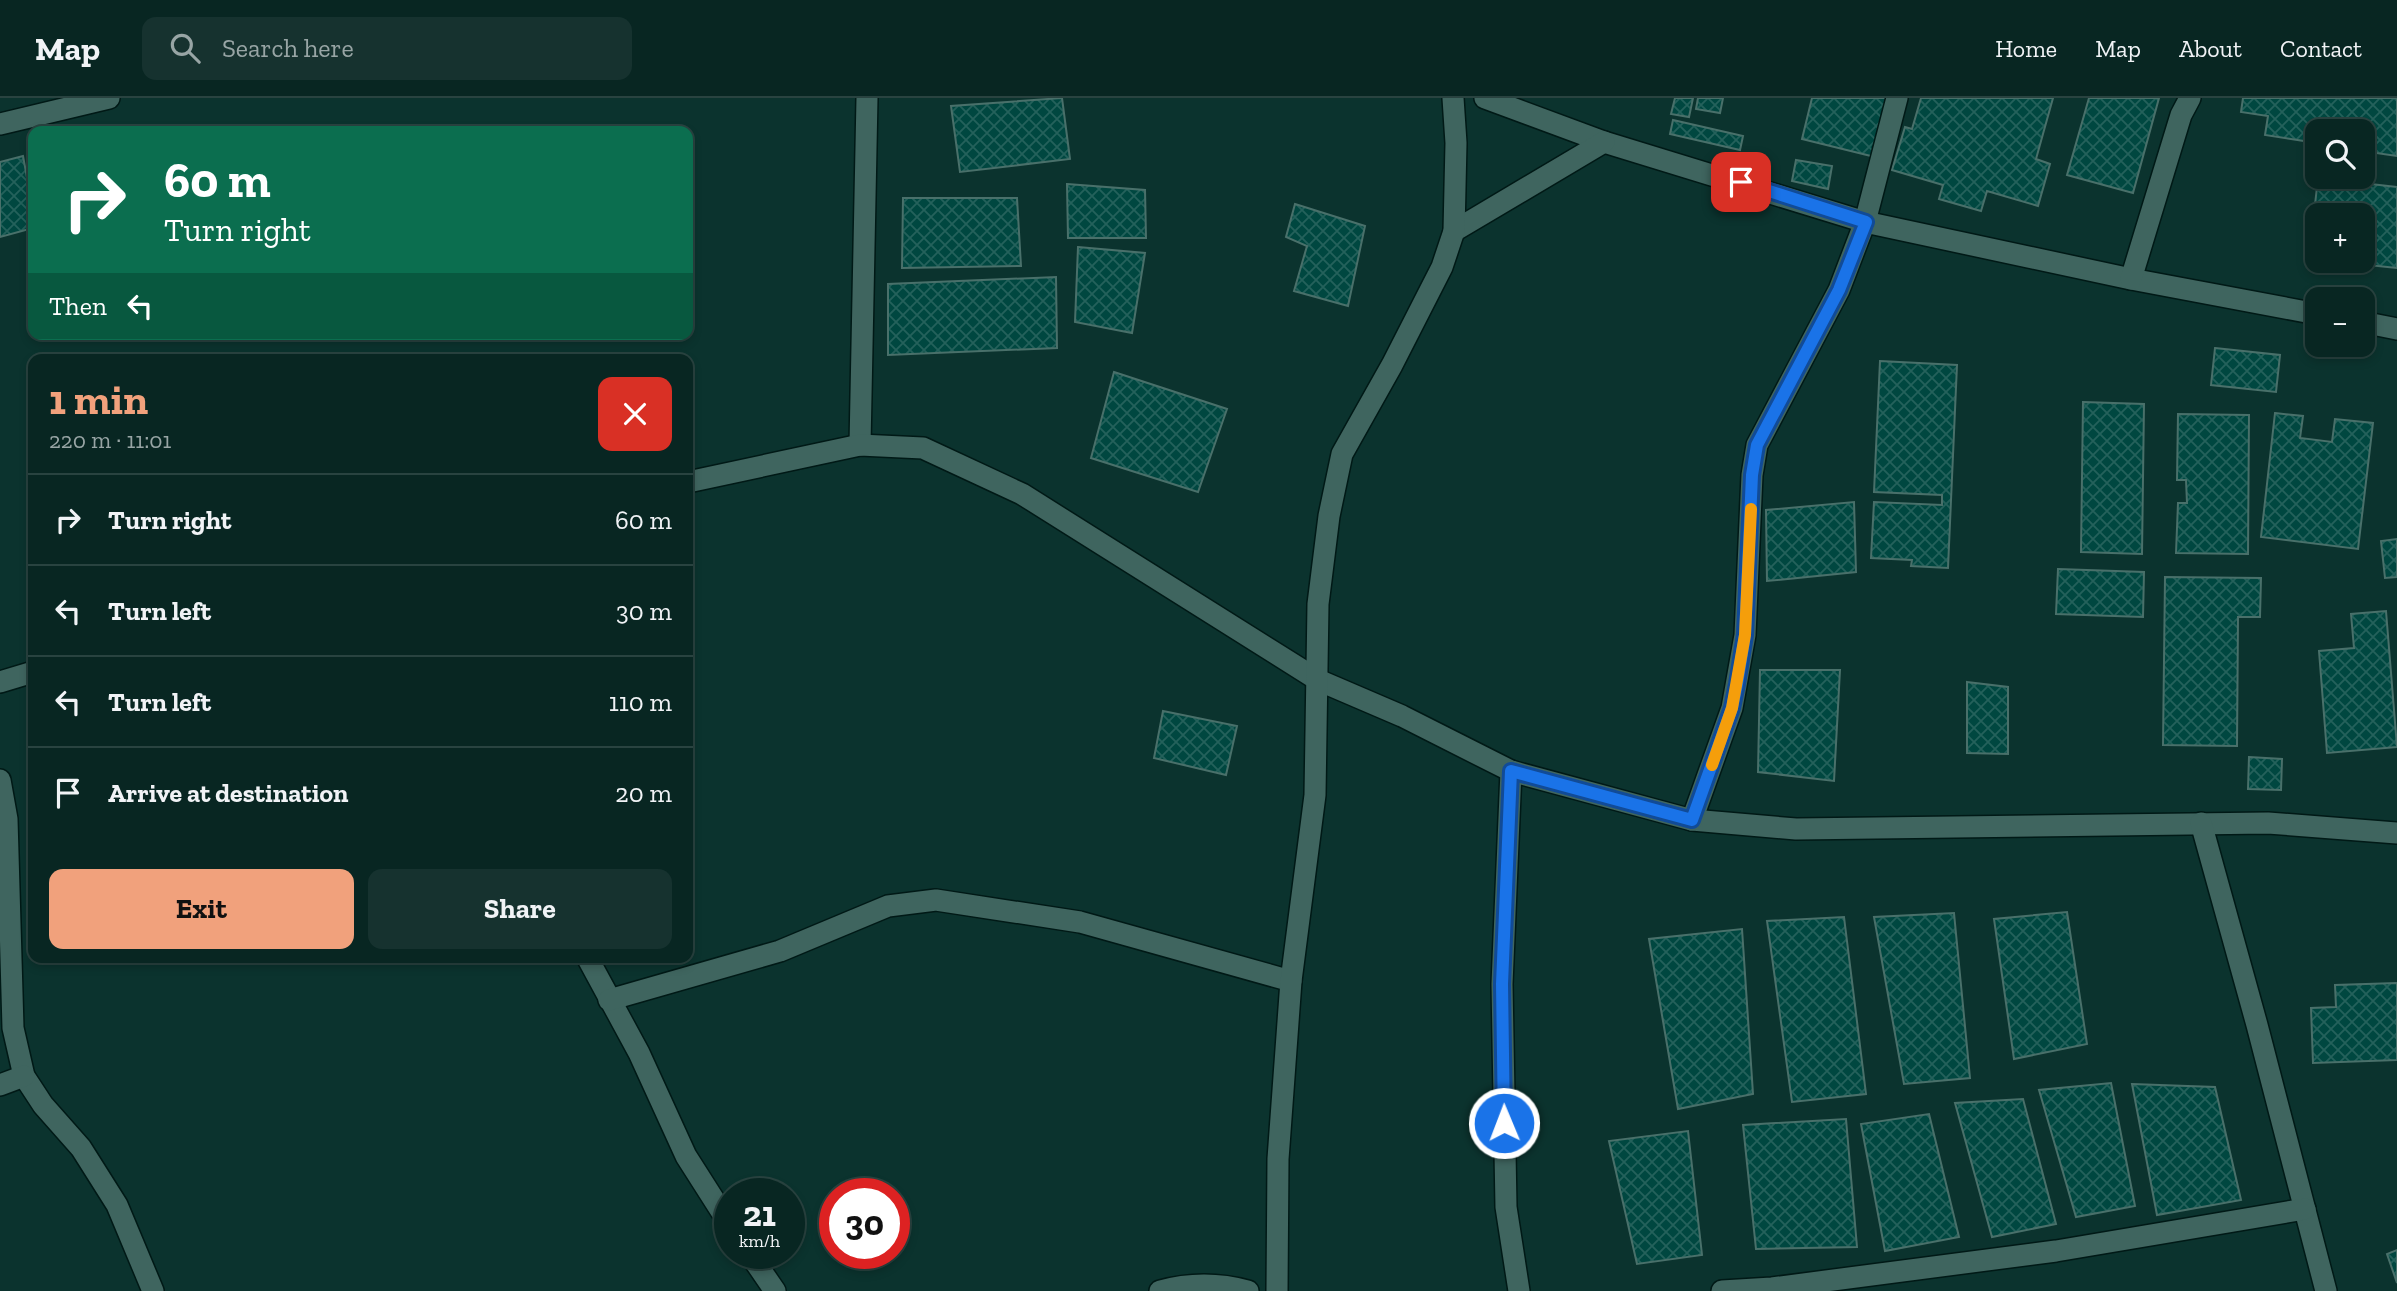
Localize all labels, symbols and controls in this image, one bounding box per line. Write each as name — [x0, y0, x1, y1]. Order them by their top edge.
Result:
search box — [142, 17, 632, 80]
text: Map — [35, 29, 100, 68]
icon: search — [166, 29, 204, 67]
text: Search here — [222, 32, 354, 64]
text: Home — [1995, 34, 2057, 63]
text: Map — [2095, 34, 2141, 63]
text: About — [2179, 34, 2242, 63]
text: Contact — [2280, 34, 2362, 63]
map controls — [2305, 119, 2375, 357]
button: search — [2305, 119, 2375, 189]
text: 60 m — [164, 151, 271, 210]
pin — [1711, 152, 1771, 212]
icon: right — [49, 154, 140, 245]
icon: arrive — [1722, 163, 1760, 201]
button: + — [2305, 203, 2375, 273]
text: Turn right — [164, 211, 311, 249]
icon: left — [121, 287, 159, 325]
button: − — [2305, 287, 2375, 357]
text: Then — [49, 290, 107, 322]
text: 1 min — [49, 374, 148, 425]
button: close — [598, 377, 672, 451]
text: 220 m · 11:01 — [49, 426, 171, 454]
icon: right — [49, 501, 87, 539]
text: Turn right — [108, 504, 231, 536]
text: 60 m — [615, 504, 672, 536]
icon: left — [49, 592, 87, 630]
text: Turn left — [108, 595, 211, 627]
text: 30 m — [616, 595, 672, 627]
icon: left — [49, 683, 87, 721]
text: Turn left — [108, 686, 211, 718]
text: 110 m — [609, 686, 672, 718]
icon: arrive — [49, 774, 87, 812]
text: Arrive at destination — [108, 777, 348, 809]
text: 20 m — [615, 777, 672, 809]
button: Exit — [49, 869, 354, 949]
button: Share — [368, 869, 672, 949]
position arrow — [1467, 1086, 1541, 1160]
speed limit sign: 30 — [819, 1178, 910, 1269]
text: 21 — [743, 1193, 776, 1235]
text: km/h — [739, 1230, 780, 1252]

